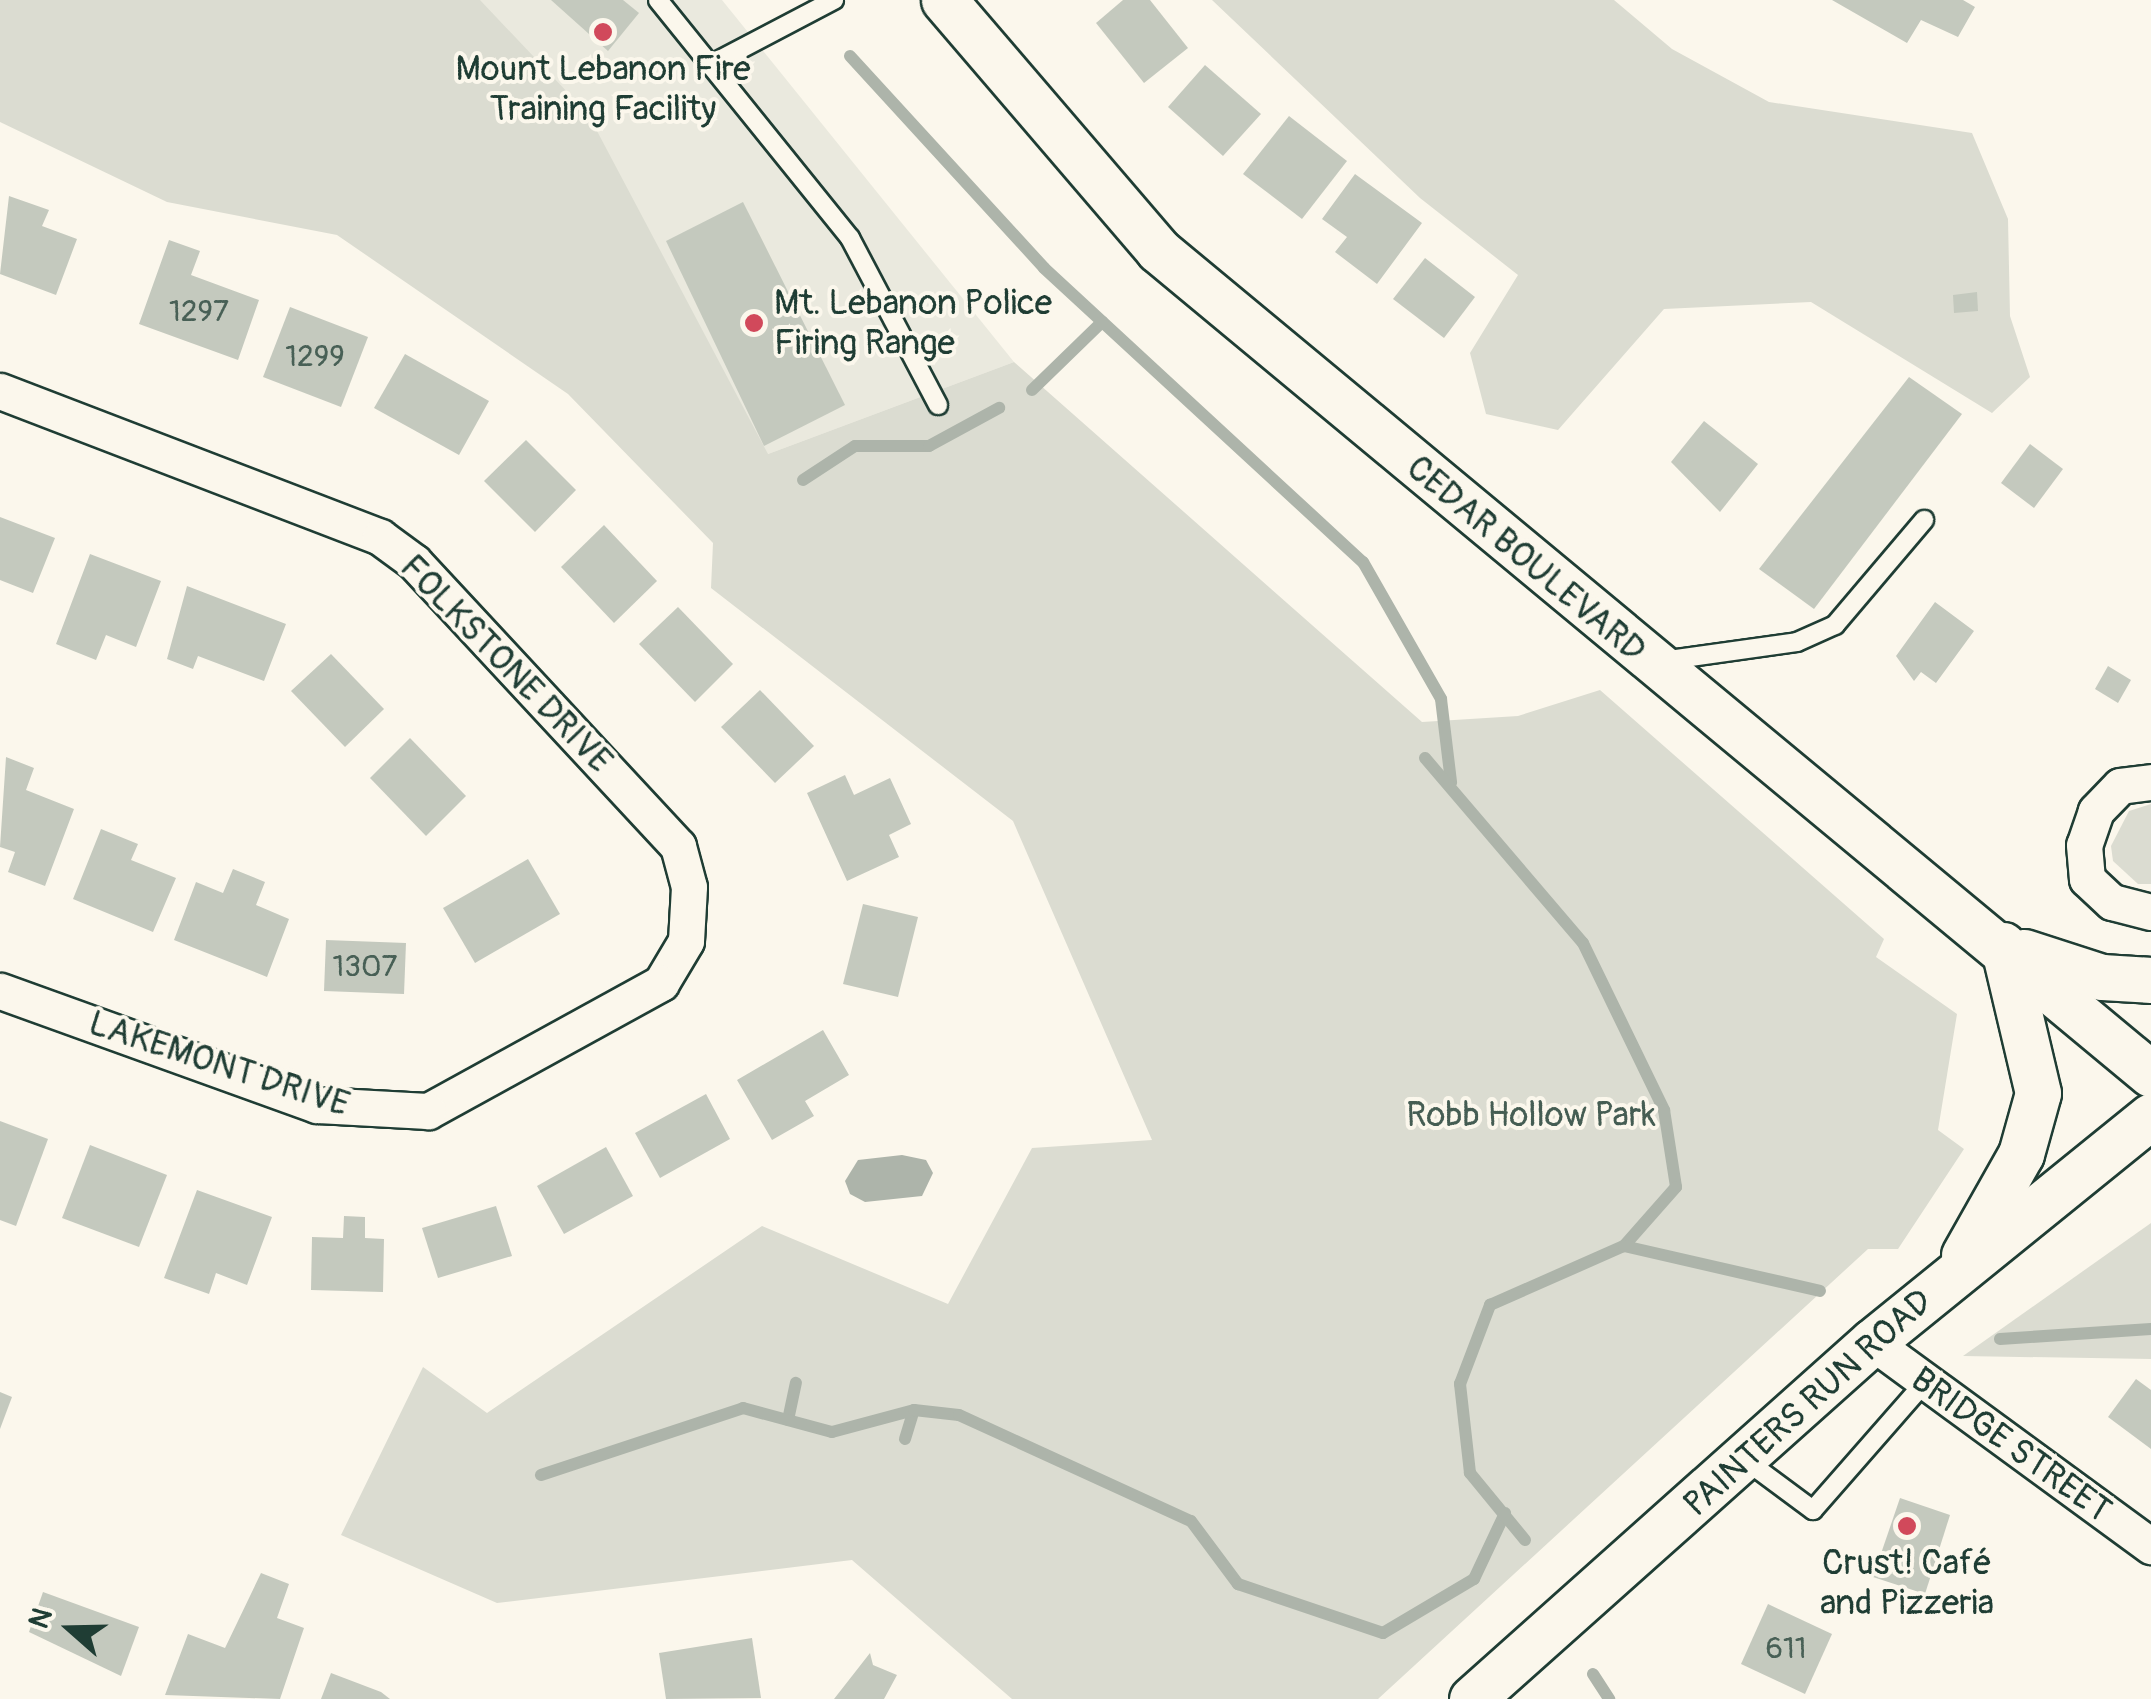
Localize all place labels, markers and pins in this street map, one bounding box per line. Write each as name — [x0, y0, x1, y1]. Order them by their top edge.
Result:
marker: Mount Lebanon Fire Training Facility — [592, 21, 614, 43]
place label: Mount Lebanon Fire Training Facility — [456, 48, 750, 130]
place label: Mt. Lebanon Police Firing Range — [774, 282, 1052, 364]
marker: Mt. Lebanon Police Firing Range — [743, 312, 765, 334]
marker: Crust! Café and Pizzeria — [1896, 1515, 1918, 1537]
place label: Crust! Café and Pizzeria — [1820, 1542, 1994, 1624]

